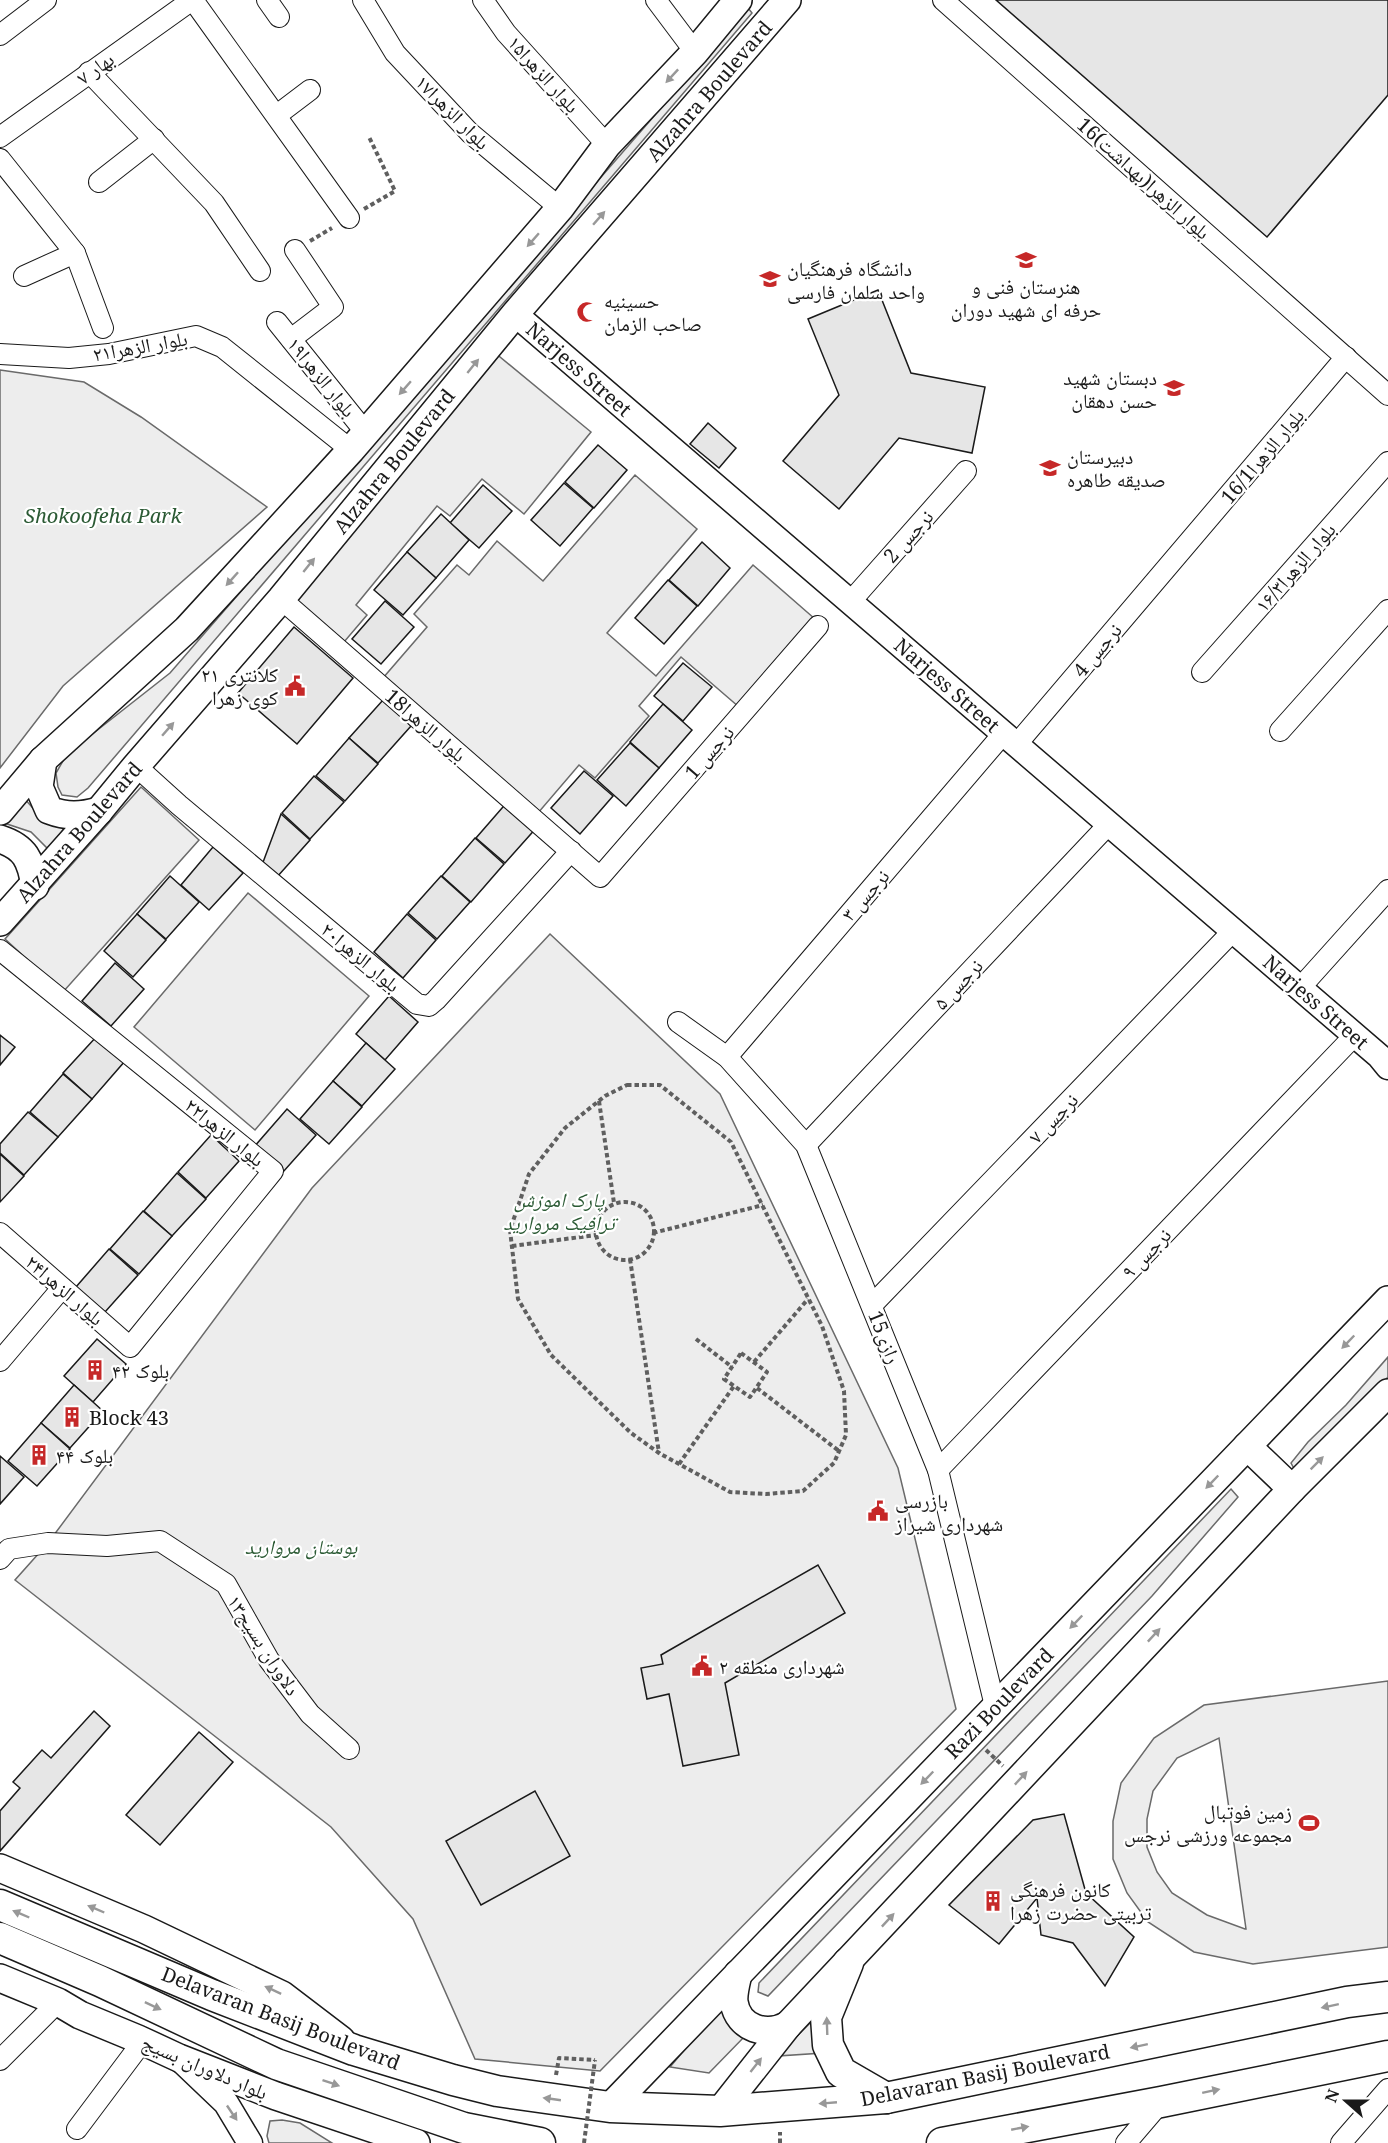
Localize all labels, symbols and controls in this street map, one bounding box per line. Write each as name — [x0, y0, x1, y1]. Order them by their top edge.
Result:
street label: Alzahra Boulevard — [640, 15, 778, 167]
street label: بلوار الزهرا۱۵ — [502, 29, 586, 119]
street label: بهار ۷ — [71, 45, 119, 91]
one-way arrow — [666, 68, 680, 82]
street label: بلوار الزهرا۱۷ — [410, 69, 496, 155]
street label: 16بلوار الزهرا(بهداشت) — [1072, 111, 1216, 245]
one-way arrow — [592, 211, 605, 226]
one-way arrow — [526, 232, 539, 248]
school or university icon: هنرستان فنی و حرفه ای شهید دوران — [1014, 248, 1038, 272]
place label: دانشگاه فرهنگیان واحد سلمان فارسی — [787, 255, 925, 305]
school or university icon: دانشگاه فرهنگیان واحد سلمان فارسی — [758, 267, 782, 291]
place label: هنرستان فنی و حرفه ای شهید دوران — [951, 273, 1101, 323]
place label: حسینیه صاحب الزمان — [604, 287, 702, 337]
mosque icon: حسینیه صاحب الزمان — [575, 300, 599, 324]
street label: Narjess Street — [520, 316, 638, 422]
street label: بلوار الزهرا۲۱ — [91, 324, 189, 368]
street label: بلوار الزهرا۱۹ — [281, 331, 363, 423]
one-way arrow — [466, 358, 479, 374]
place label: دبستان شهید حسن دهقان — [1063, 364, 1157, 414]
school or university icon: دبستان شهید حسن دهقان — [1162, 376, 1186, 400]
one-way arrow — [398, 380, 412, 395]
street label: Alzahra Boulevard — [327, 383, 461, 539]
street label: بلوار الزهرا16/1 — [1214, 403, 1310, 509]
place label: دبیرستان صدیقه طاهره — [1067, 443, 1166, 493]
school or university icon: دبیرستان صدیقه طاهره — [1038, 456, 1062, 480]
park label: Shokoofeha Park — [24, 502, 183, 529]
street label: 2 نرجس — [877, 504, 939, 568]
street label: بلوار الزهرا۱۶/۳ — [1249, 517, 1341, 617]
one-way arrow — [302, 558, 314, 573]
one-way arrow — [225, 572, 239, 587]
street label: 4 نرجس — [1066, 617, 1128, 683]
street label: Narjess Street — [888, 632, 1006, 738]
place label: کلانتری ۲۱ کوی زهرا — [201, 661, 278, 711]
public building icon: کلانتری ۲۱ کوی زهرا — [283, 674, 307, 698]
street label: 18بلوار الزهرا — [379, 682, 473, 768]
street label: 1 نرجس — [678, 719, 740, 785]
one-way arrow — [161, 722, 174, 737]
street label: Alzahra Boulevard — [10, 756, 148, 908]
street label: نرجس ۳ — [835, 863, 895, 927]
street label: بلوار الزهرا۲۰ — [316, 916, 406, 998]
street label: Narjess Street — [1257, 949, 1375, 1055]
street label: نرجس ۵ — [927, 953, 989, 1015]
street label: نرجس ۷ — [1022, 1087, 1084, 1149]
street label: بلوار الزهرا۲۲ — [179, 1091, 271, 1173]
park label: پارک اموزش ترافیک مروارید — [503, 1186, 619, 1236]
street label: نرجس ۹ — [1115, 1222, 1177, 1284]
street label: بلوار الزهرا۲۴ — [20, 1248, 110, 1332]
street label: 15رازی — [862, 1306, 908, 1368]
one-way arrow — [1341, 1335, 1355, 1349]
place label: بلوک ۴۲ — [112, 1357, 169, 1384]
building icon: بلوک ۴۲ — [83, 1358, 107, 1382]
place label: Block 43 — [89, 1404, 169, 1431]
building icon: Block 43 — [60, 1405, 84, 1429]
place label: بلوک ۴۴ — [56, 1442, 113, 1469]
building icon: بلوک ۴۴ — [27, 1443, 51, 1467]
one-way arrow — [1310, 1457, 1324, 1471]
one-way arrow — [1205, 1475, 1219, 1490]
place label: بازرسی شهرداری شیراز — [894, 1487, 1003, 1537]
public building icon: بازرسی شهرداری شیراز — [866, 1499, 890, 1523]
park label: بوستان مروارید — [245, 1533, 358, 1560]
street label: دلاوران بسیج۱۳ — [221, 1590, 307, 1700]
one-way arrow — [1070, 1615, 1084, 1629]
one-way arrow — [1147, 1628, 1161, 1643]
street label: Razi Boulevard — [939, 1641, 1059, 1765]
place label: شهرداری منطقه ۲ — [719, 1653, 845, 1680]
public building icon: شهرداری منطقه ۲ — [690, 1654, 714, 1678]
one-way arrow — [1014, 1770, 1028, 1785]
one-way arrow — [920, 1771, 934, 1785]
place label: زمین فوتبال مجموعه ورزشی نرجس — [1124, 1798, 1292, 1848]
sports icon: زمین فوتبال مجموعه ورزشی نرجس — [1297, 1811, 1321, 1835]
place label: کانون فرهنگی تربیتی حضرت زهرا — [1010, 1876, 1152, 1926]
building icon: کانون فرهنگی تربیتی حضرت زهرا — [981, 1889, 1005, 1913]
one-way arrow — [87, 1904, 105, 1913]
one-way arrow — [12, 1909, 30, 1918]
one-way arrow — [880, 1913, 894, 1927]
street label: Delavaran Basij Boulevard — [158, 1960, 404, 2076]
one-way arrow — [265, 1986, 282, 1995]
one-way arrow — [144, 2002, 161, 2011]
one-way arrow — [1320, 2002, 1339, 2011]
one-way arrow — [822, 2017, 831, 2036]
street label: بلوار دلاوران بسیج — [138, 2028, 272, 2106]
street label: Delavaran Basij Boulevard — [858, 2038, 1112, 2112]
one-way arrow — [1130, 2042, 1149, 2051]
one-way arrow — [750, 2057, 763, 2073]
north arrow — [1316, 2071, 1376, 2131]
one-way arrow — [322, 2079, 340, 2088]
text: N — [1319, 2085, 1345, 2105]
one-way arrow — [1202, 2086, 1221, 2096]
one-way arrow — [542, 2095, 561, 2104]
one-way arrow — [819, 2098, 838, 2108]
one-way arrow — [227, 2105, 238, 2121]
one-way arrow — [1011, 2123, 1030, 2132]

